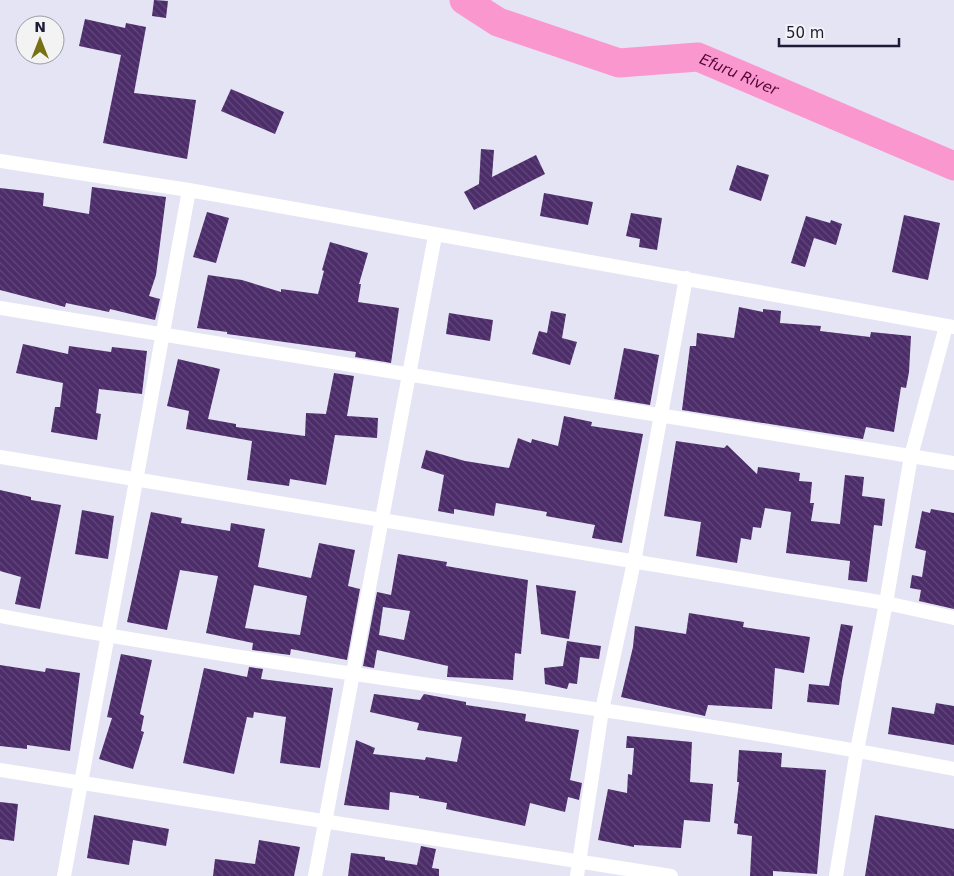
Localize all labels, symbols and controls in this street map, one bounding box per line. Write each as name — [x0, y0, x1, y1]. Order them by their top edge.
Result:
north arrow — [15, 15, 65, 65]
scale bar — [779, 15, 899, 47]
text: N — [34, 19, 46, 35]
text: 50 m — [786, 24, 824, 42]
water label: Efuru River — [697, 50, 782, 99]

